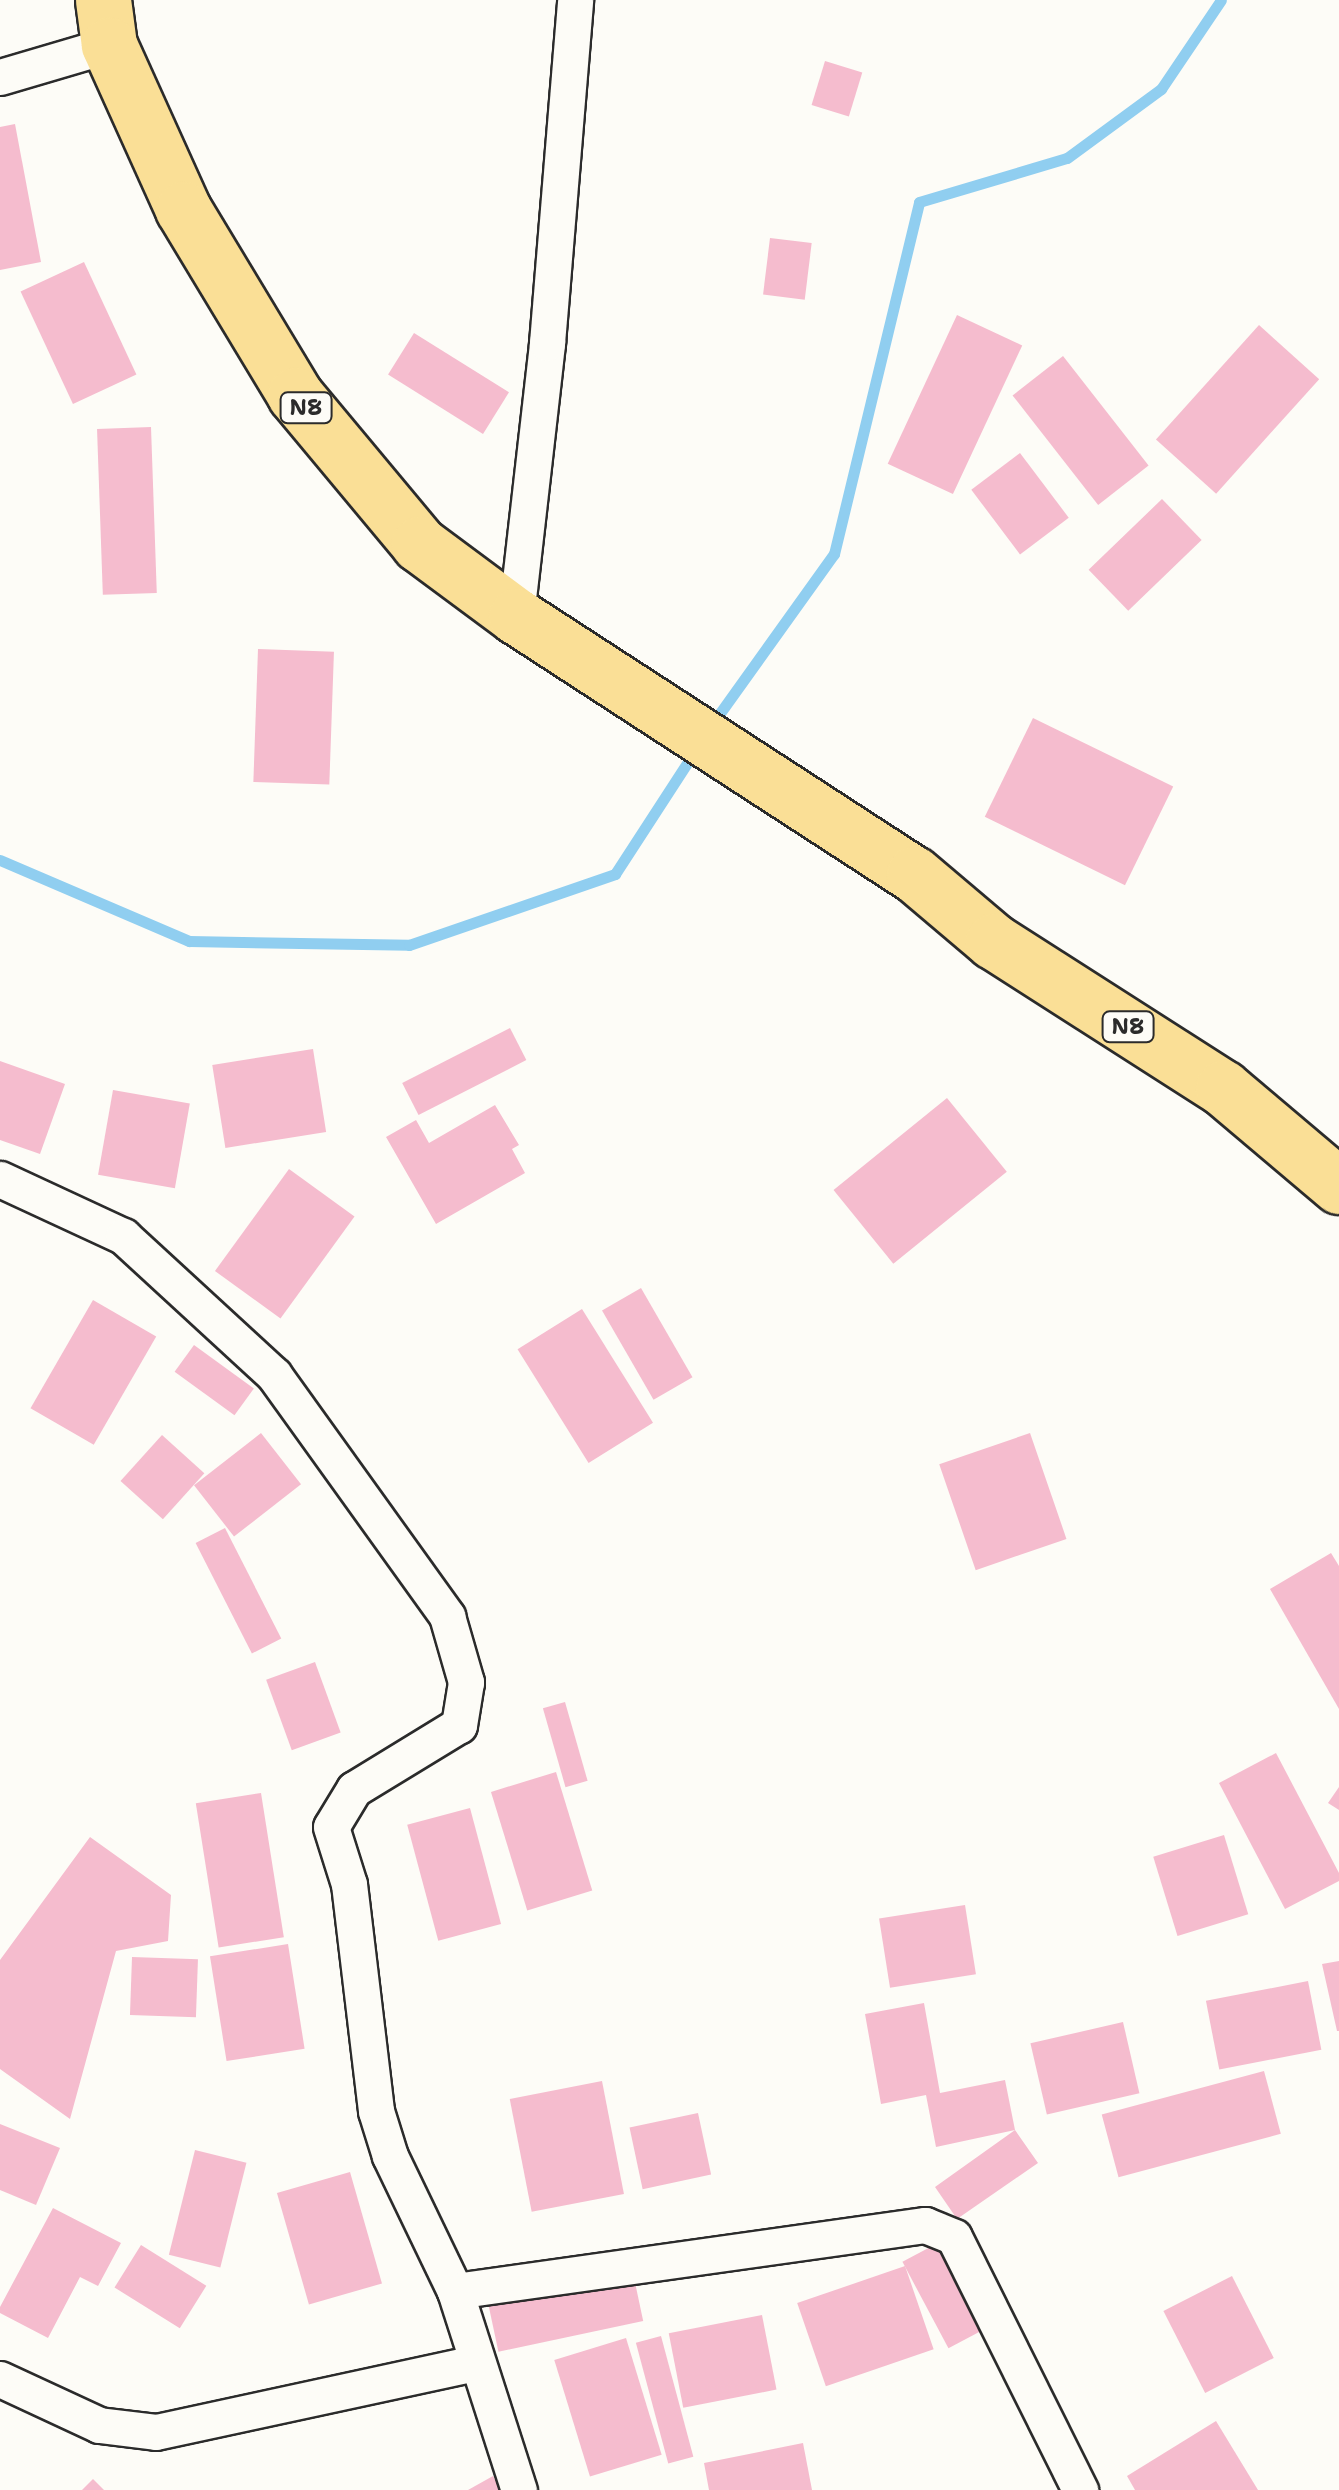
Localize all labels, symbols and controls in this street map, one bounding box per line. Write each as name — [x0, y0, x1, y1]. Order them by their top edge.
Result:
road number: N8 — [278, 391, 334, 425]
road number: N8 — [1100, 1010, 1156, 1044]

